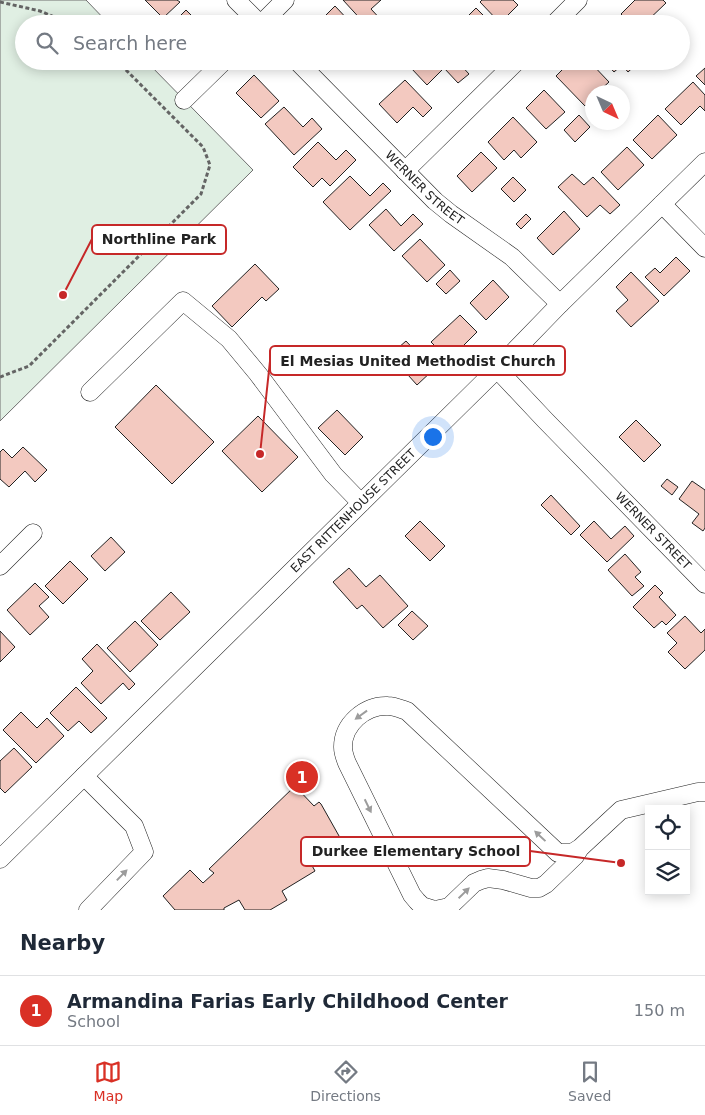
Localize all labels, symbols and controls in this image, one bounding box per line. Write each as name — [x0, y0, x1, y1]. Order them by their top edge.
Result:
search box — [15, 15, 690, 70]
icon: search — [33, 29, 61, 57]
text: Search here — [73, 32, 187, 54]
north arrow — [585, 85, 630, 130]
street label: WERNER STREET — [382, 148, 467, 228]
callout: Northline Park — [92, 225, 226, 254]
text: Northline Park — [102, 231, 217, 247]
callout: El Mesias United Methodist Church — [270, 346, 565, 375]
text: El Mesias United Methodist Church — [280, 353, 556, 369]
your location — [420, 424, 446, 450]
street label: EAST RITTENHOUSE STREET — [288, 446, 419, 575]
street label: WERNER STREET — [612, 489, 694, 573]
one-way arrow — [354, 710, 368, 720]
pin: 1 — [286, 758, 318, 796]
one-way arrow — [364, 799, 372, 814]
map controls — [645, 805, 690, 895]
button: locate — [645, 805, 690, 850]
one-way arrow — [534, 830, 546, 842]
callout: Durkee Elementary School — [301, 837, 530, 866]
text: Durkee Elementary School — [312, 843, 520, 859]
button: layers — [645, 850, 690, 895]
one-way arrow — [116, 869, 128, 881]
one-way arrow — [458, 887, 470, 899]
text: Nearby — [20, 931, 105, 955]
text: Armandina Farias Early Childhood Center — [67, 990, 508, 1012]
text: 1 — [30, 1001, 42, 1020]
text: 150 m — [634, 1001, 685, 1020]
text: School — [67, 1012, 120, 1031]
tab: Map — [94, 1058, 123, 1104]
tab: Directions — [310, 1058, 381, 1104]
tab: Saved — [568, 1058, 611, 1104]

